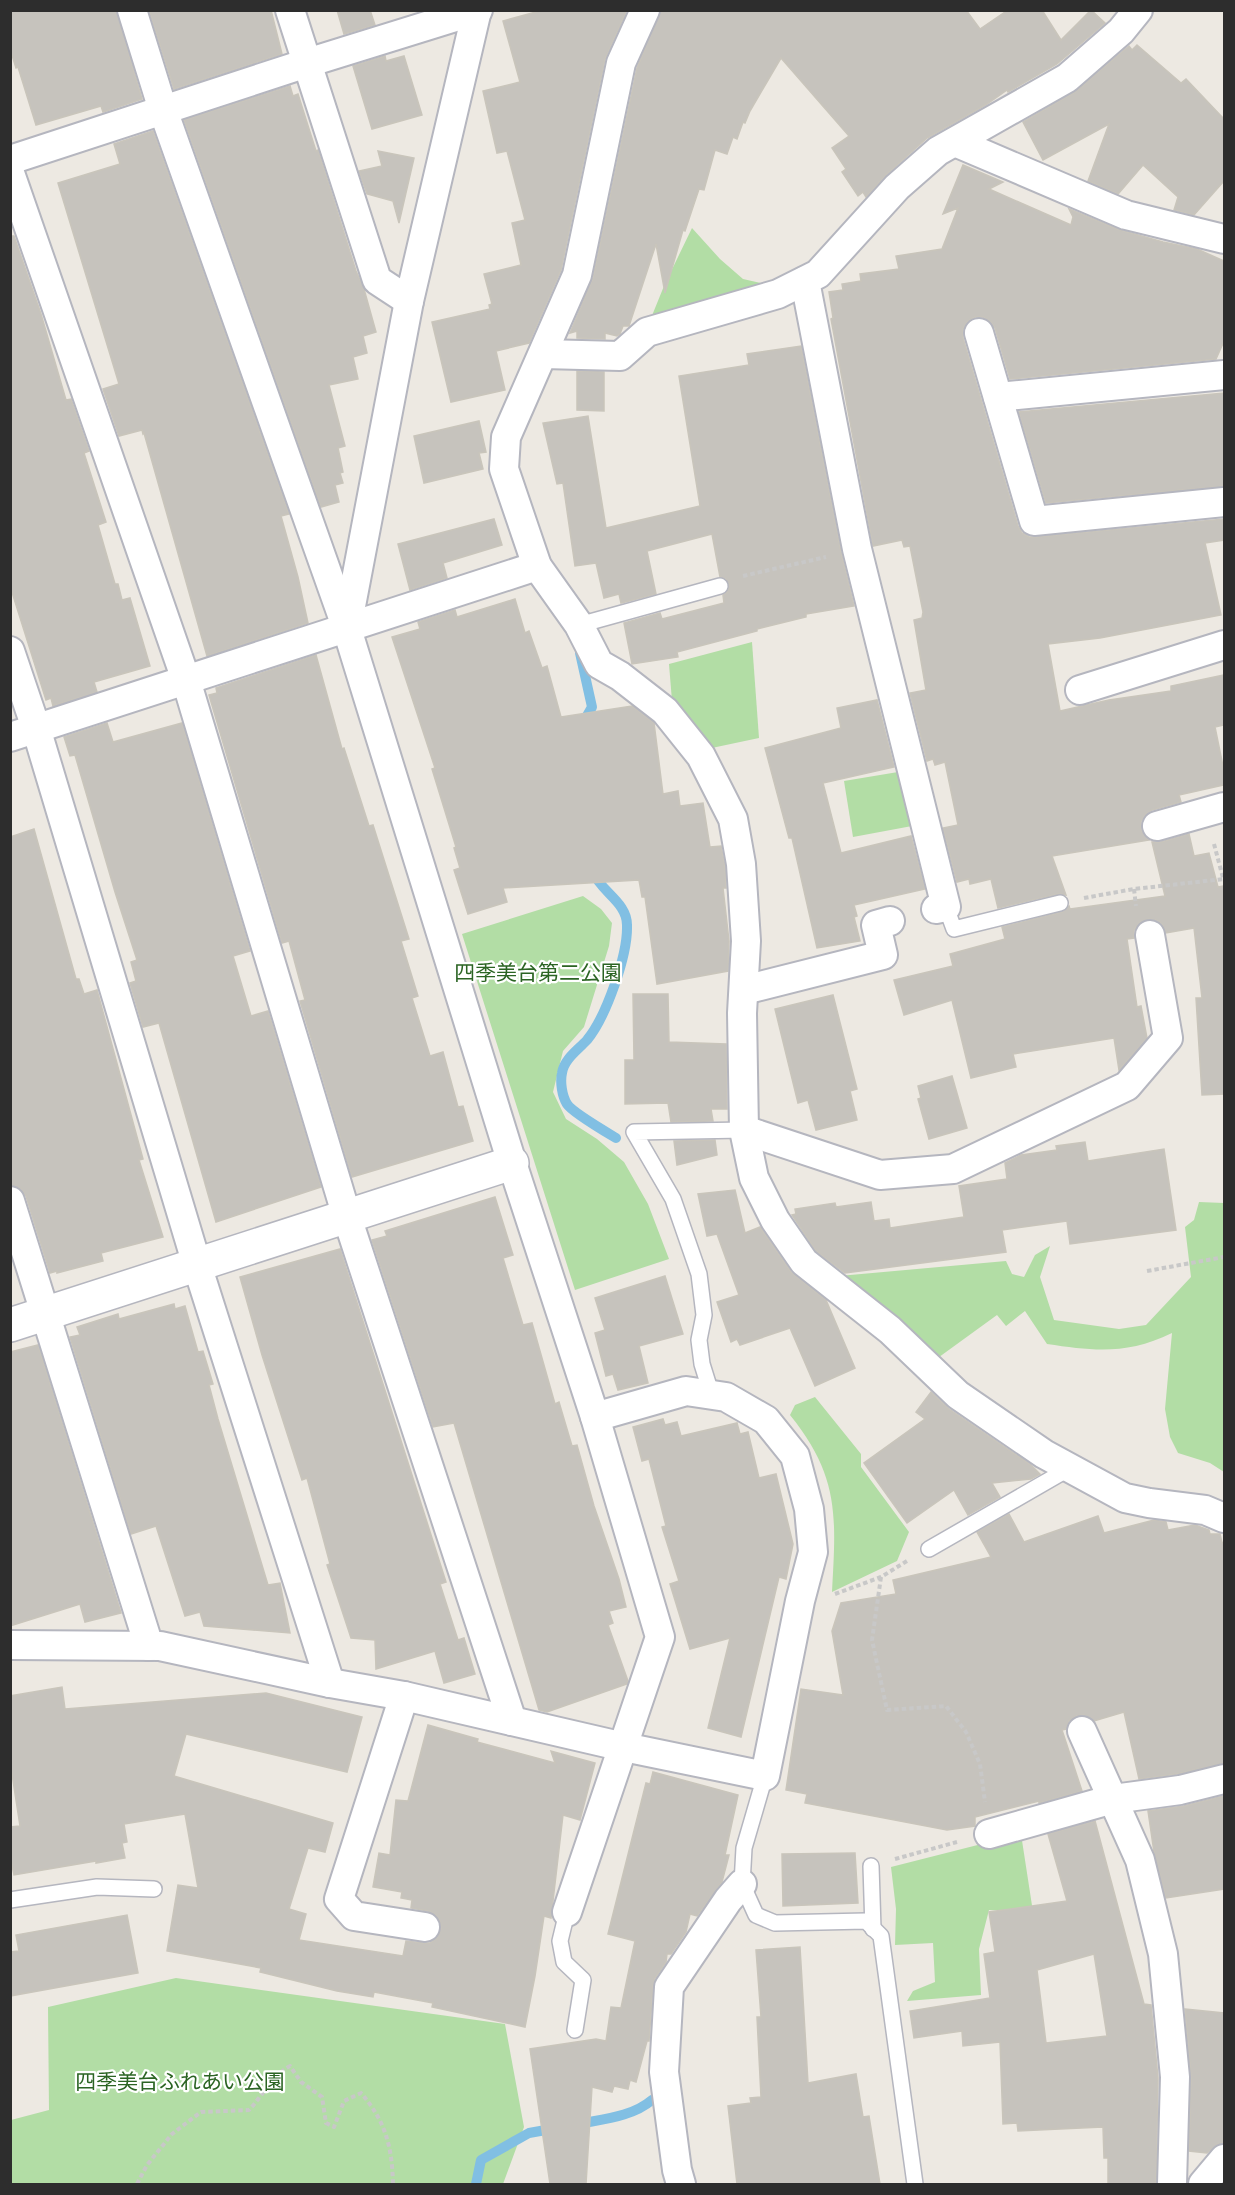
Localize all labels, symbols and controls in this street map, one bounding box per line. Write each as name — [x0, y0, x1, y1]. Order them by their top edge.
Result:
park label: 四季美台第二公園 — [454, 961, 622, 985]
park label: 四季美台ふれあい公園 — [75, 2070, 285, 2094]

